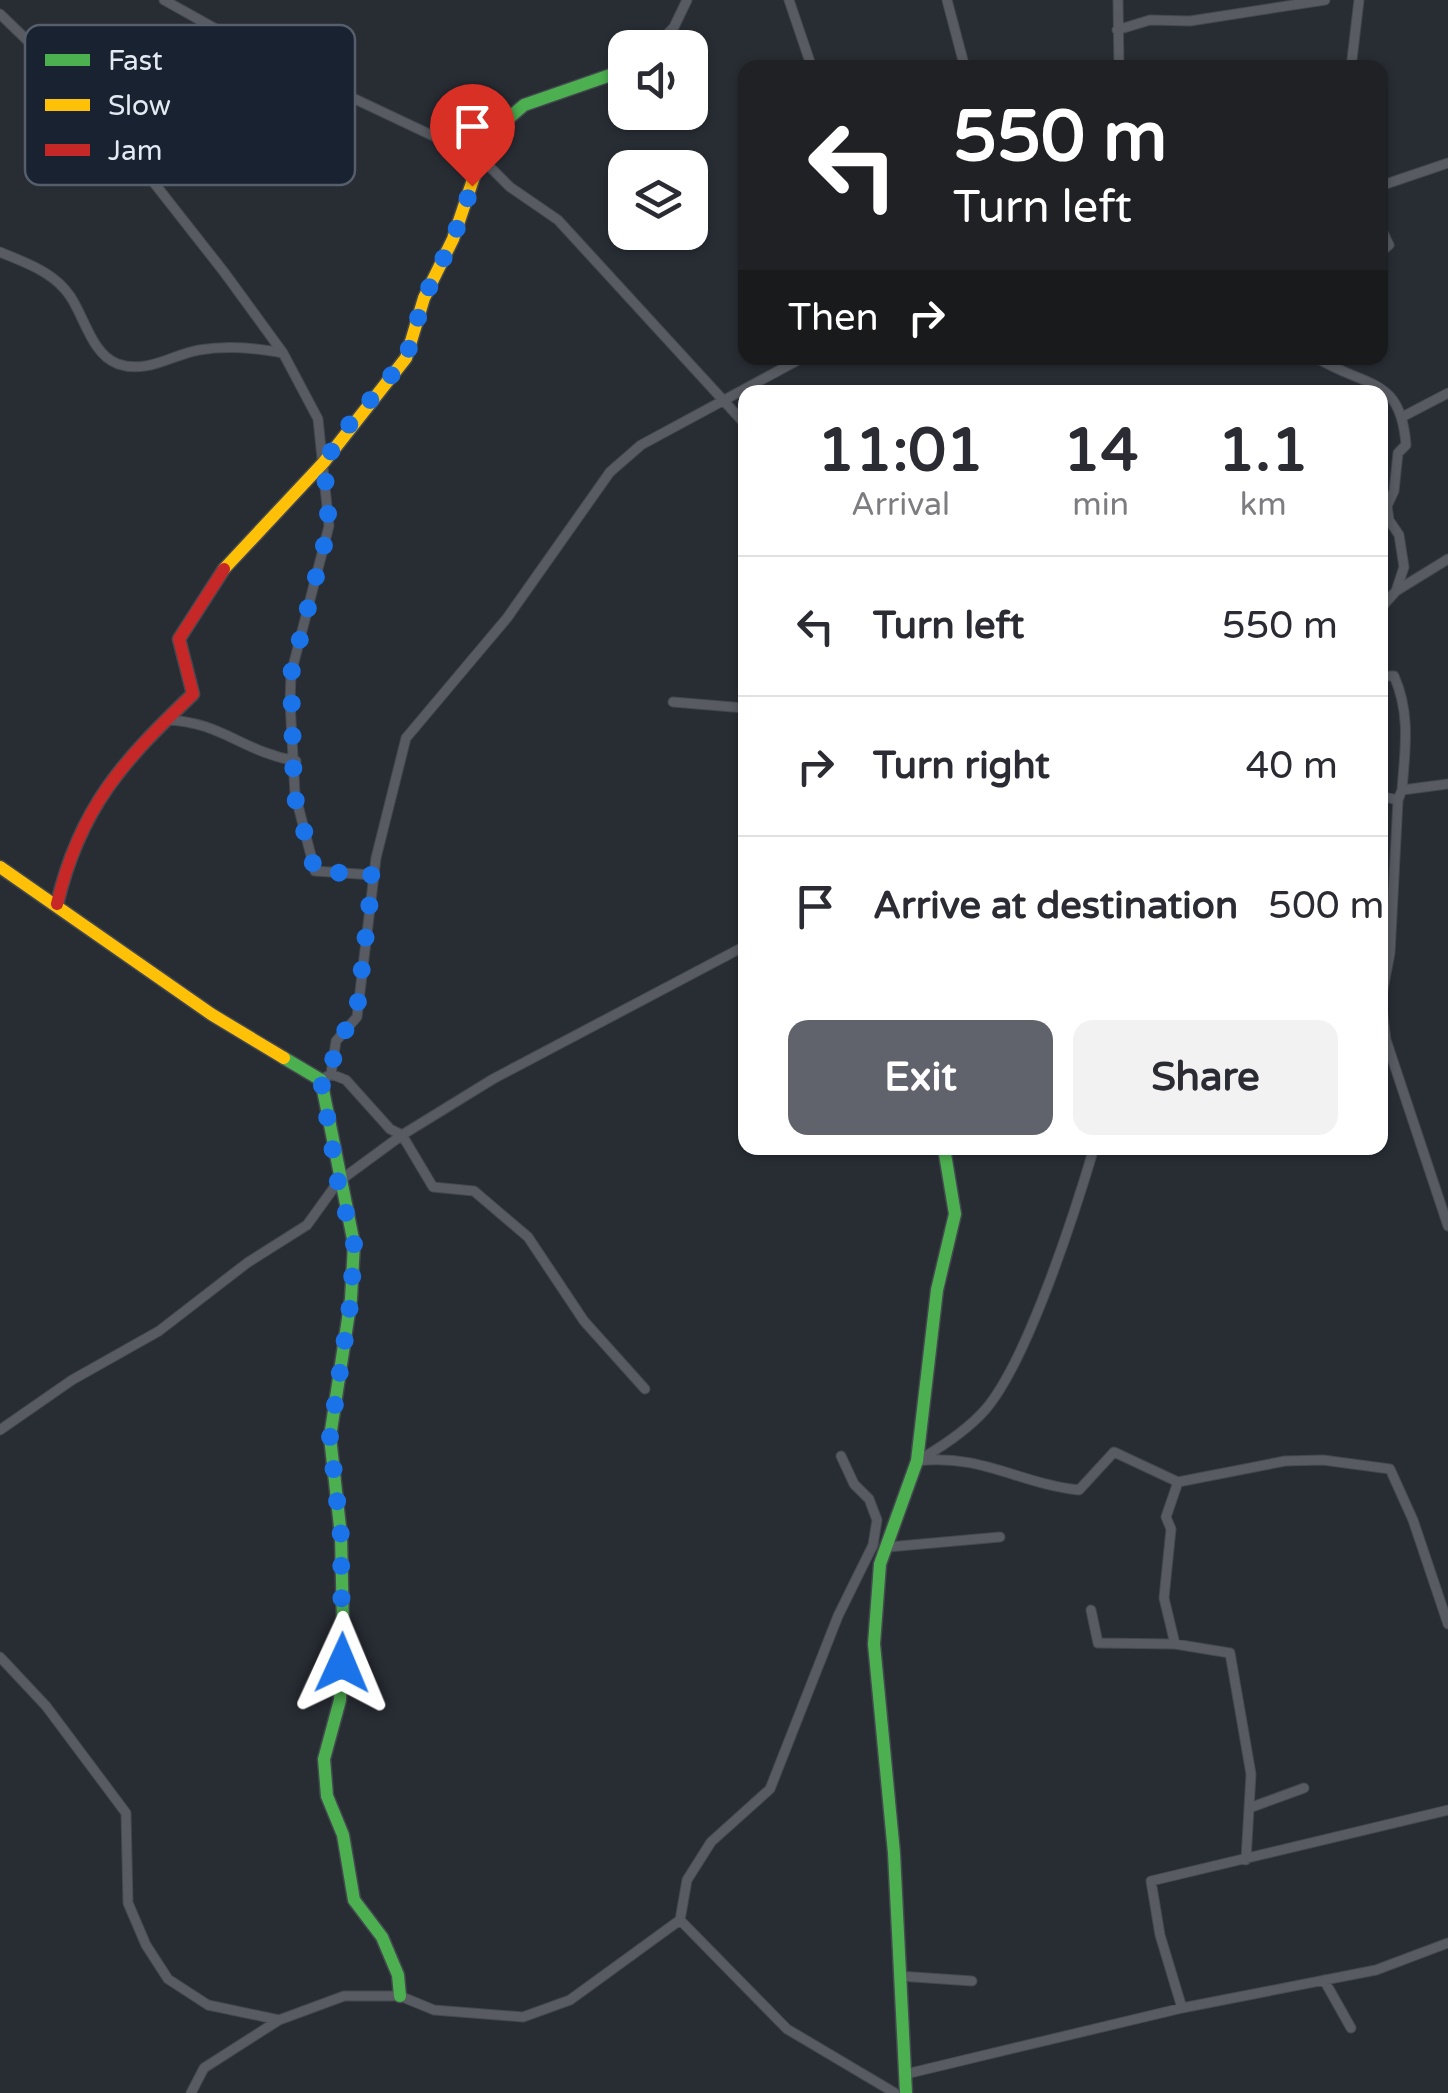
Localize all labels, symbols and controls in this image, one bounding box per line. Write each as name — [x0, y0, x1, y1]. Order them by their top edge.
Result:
legend — [25, 25, 355, 185]
map controls — [608, 30, 708, 250]
button: sound — [608, 30, 708, 130]
text: Fast — [108, 44, 163, 78]
pin — [430, 84, 515, 187]
text: Slow — [108, 89, 171, 123]
text: 550 m — [953, 96, 1167, 180]
icon: arrive — [445, 99, 500, 154]
icon: left — [788, 100, 918, 230]
text: Jam — [108, 134, 163, 168]
button: layers — [608, 150, 708, 250]
text: Turn left — [953, 181, 1132, 235]
icon: right — [899, 290, 954, 345]
text: Then — [788, 295, 879, 341]
text: 11:01 — [817, 415, 984, 487]
text: 14 — [1063, 415, 1138, 487]
text: 1.1 — [1218, 415, 1309, 487]
text: Arrival — [851, 486, 950, 524]
text: min — [1072, 486, 1129, 524]
text: km — [1240, 486, 1287, 524]
icon: left — [788, 599, 843, 654]
text: Turn left — [873, 603, 1024, 649]
text: 550 m — [1222, 603, 1338, 649]
icon: right — [788, 739, 843, 794]
text: Turn right — [873, 743, 1050, 789]
text: 40 m — [1246, 743, 1338, 789]
icon: arrive — [788, 879, 843, 934]
text: Arrive at destination — [873, 883, 1238, 929]
text: 500 m — [1268, 883, 1384, 929]
button: Exit — [788, 1020, 1053, 1135]
button: Share — [1073, 1020, 1338, 1135]
position arrow — [290, 1611, 394, 1715]

